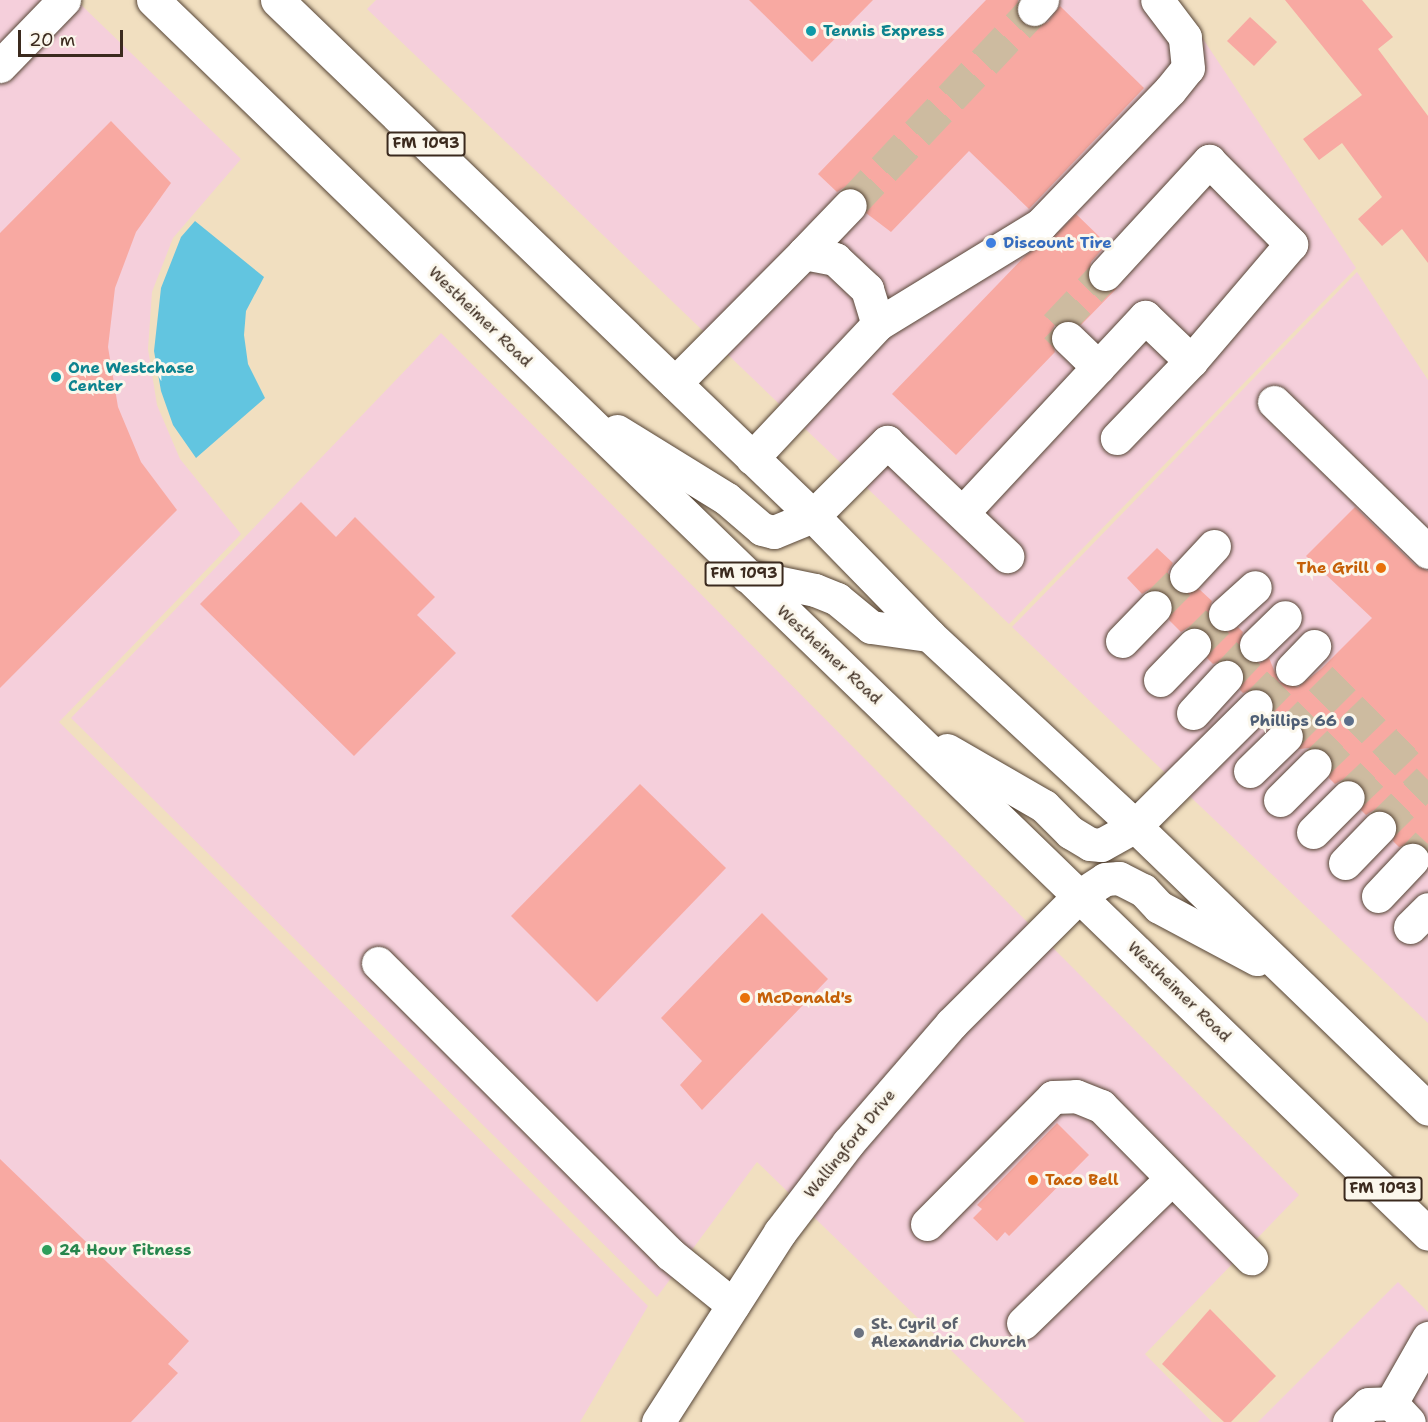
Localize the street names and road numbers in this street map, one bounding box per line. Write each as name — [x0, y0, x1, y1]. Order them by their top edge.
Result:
road number: FM 1093 — [386, 132, 466, 156]
street label: Westheimer Road — [424, 263, 536, 371]
road number: FM 1093 — [704, 562, 784, 586]
street label: Westheimer Road — [773, 601, 885, 709]
street label: Westheimer Road — [1123, 938, 1235, 1046]
street label: Wallingford Drive — [800, 1086, 900, 1202]
road number: FM 1093 — [1342, 1177, 1424, 1201]

